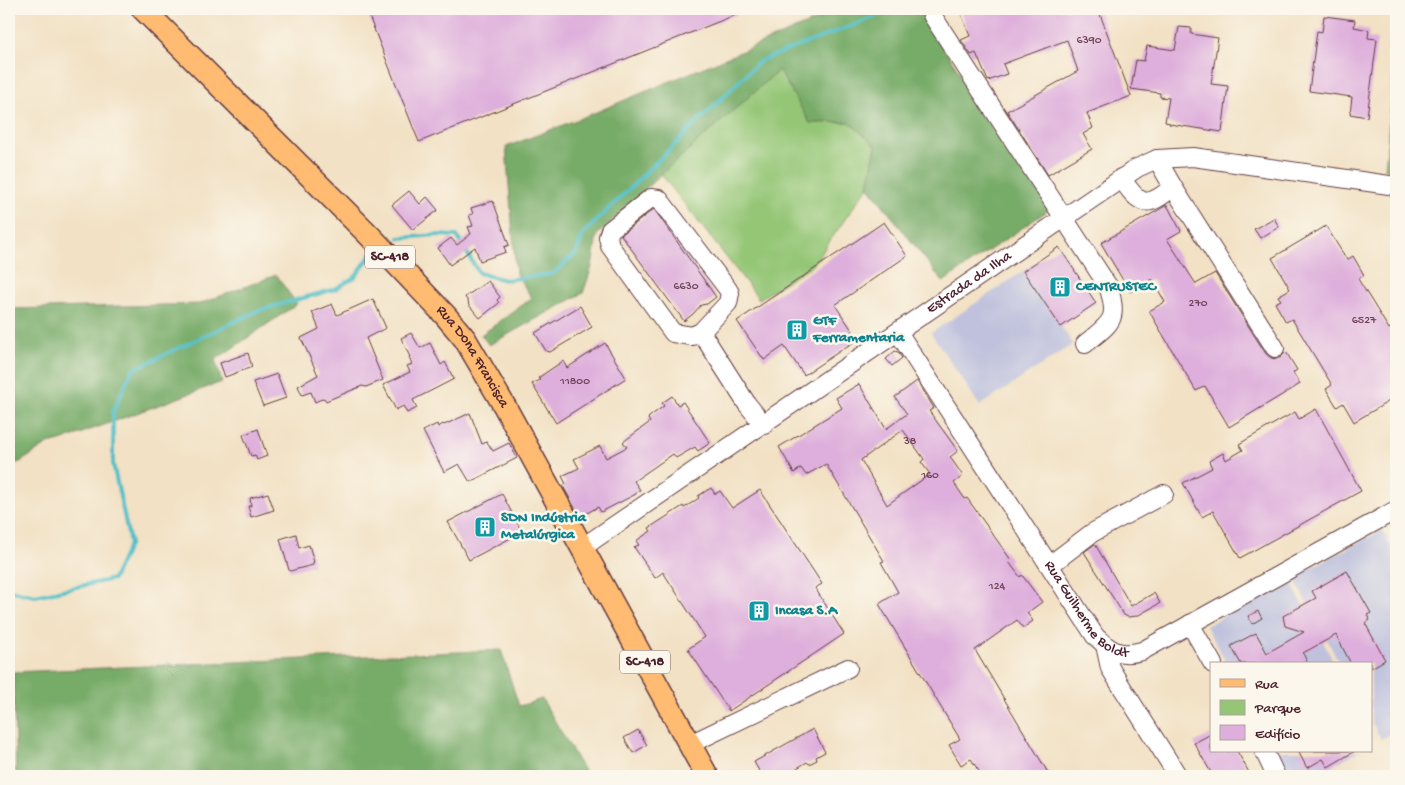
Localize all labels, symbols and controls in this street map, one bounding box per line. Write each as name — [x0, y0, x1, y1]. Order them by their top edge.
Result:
house number: 6390 — [1076, 34, 1102, 48]
road number: SC-418 — [365, 246, 415, 268]
street label: Estrada da Ilha — [923, 247, 1016, 318]
building icon: CENTRUSTEC — [1048, 275, 1072, 299]
place label: CENTRUSTEC — [1075, 278, 1158, 296]
house number: 6630 — [673, 280, 699, 294]
house number: 270 — [1189, 297, 1208, 311]
street label: Rua Dona Francisca — [432, 302, 513, 412]
place label: GTF Ferramentaria — [812, 312, 905, 347]
house number: 6527 — [1352, 314, 1377, 328]
building icon: GTF Ferramentaria — [785, 318, 809, 342]
house number: 11800 — [559, 375, 590, 389]
house number: 38 — [903, 435, 917, 449]
house number: 160 — [920, 469, 939, 483]
place label: SDN Indústria Metalúrgica — [501, 509, 587, 544]
building icon: SDN Indústria Metalúrgica — [473, 515, 497, 539]
street label: Rua Guilherme Boldt — [1040, 558, 1131, 662]
house number: 124 — [988, 580, 1006, 594]
building icon: Incasa S.A — [747, 599, 771, 623]
place label: Incasa S.A — [775, 602, 838, 620]
road number: SC-418 — [620, 650, 670, 674]
legend — [1210, 662, 1372, 752]
text: Rua — [1255, 676, 1279, 694]
text: Parque — [1254, 700, 1301, 718]
text: Edifício — [1255, 726, 1301, 744]

